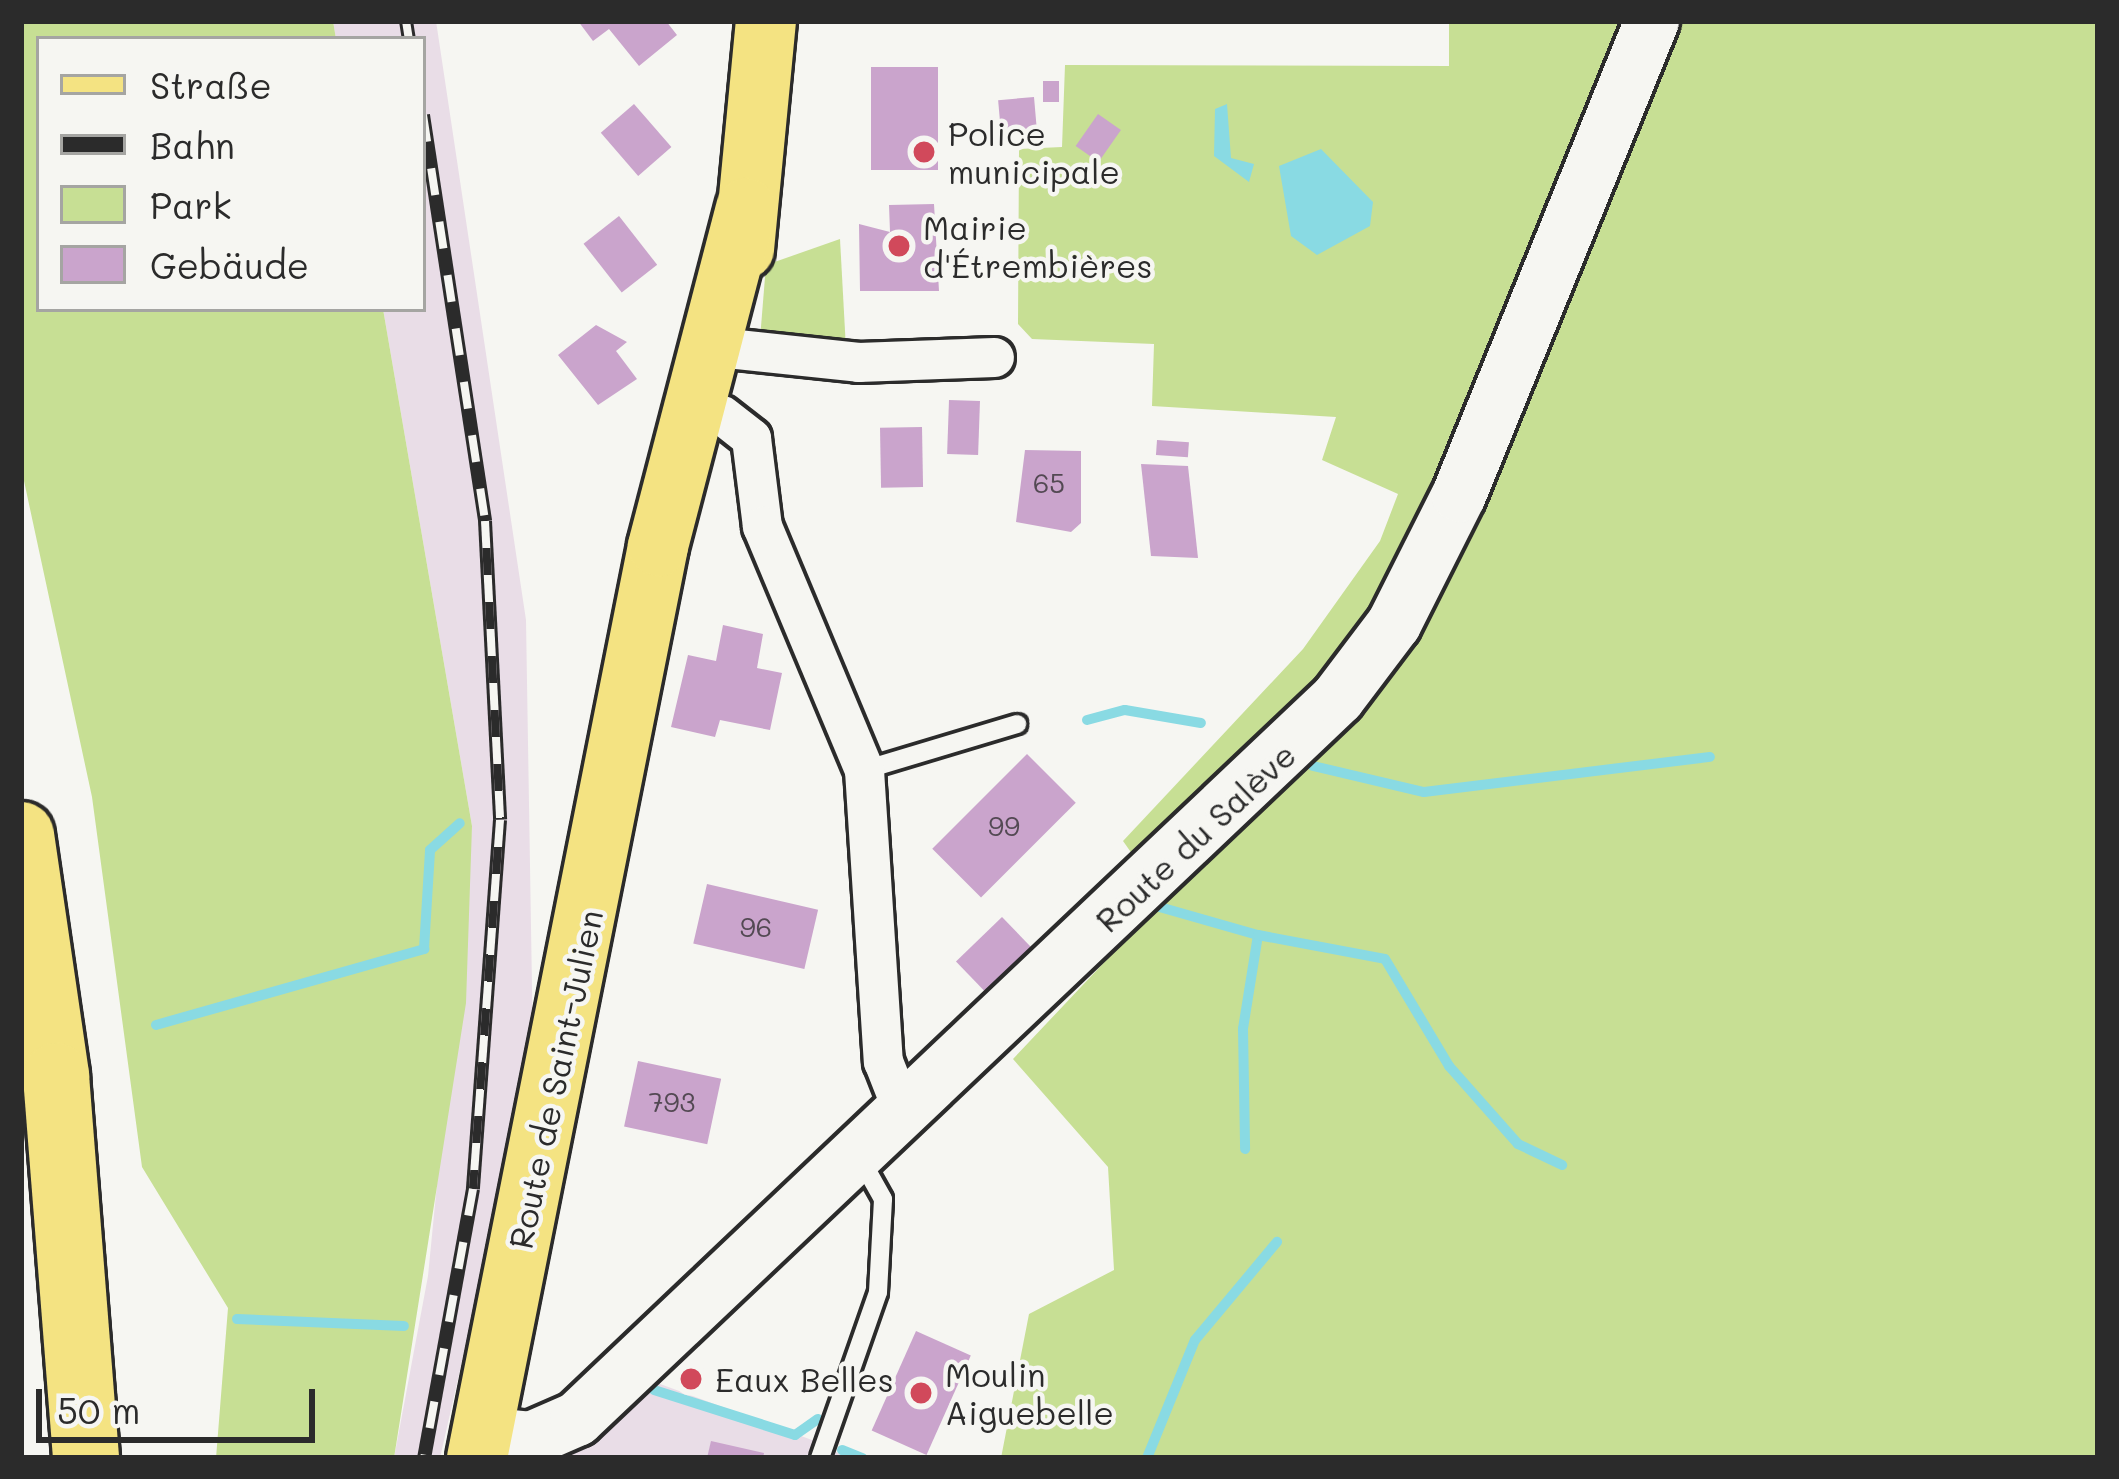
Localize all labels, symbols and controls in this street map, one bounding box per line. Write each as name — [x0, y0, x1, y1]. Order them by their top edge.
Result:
legend — [36, 36, 426, 312]
text: Straße — [150, 61, 272, 108]
place label: Police municipale — [948, 113, 1120, 191]
text: Bahn — [150, 121, 235, 168]
marker: Police municipale — [911, 139, 937, 165]
text: Park — [150, 181, 232, 228]
place label: Mairie d'Étrembières — [923, 207, 1153, 285]
marker: Mairie d'Étrembières — [886, 233, 912, 259]
text: Gebäude — [150, 241, 309, 288]
house number: 65 — [1033, 467, 1065, 499]
street label: Route du Salève — [1087, 734, 1303, 940]
house number: 99 — [988, 810, 1020, 842]
street label: Route de Saint-Julien — [500, 906, 610, 1252]
house number: 96 — [740, 911, 772, 943]
house number: 793 — [649, 1086, 695, 1118]
place label: Moulin Aiguebelle — [945, 1354, 1114, 1432]
place label: Eaux Belles — [715, 1359, 894, 1399]
scale bar — [42, 1365, 321, 1439]
marker: Eaux Belles — [678, 1366, 704, 1392]
marker: Moulin Aiguebelle — [908, 1380, 934, 1406]
text: 50 m — [57, 1386, 140, 1433]

